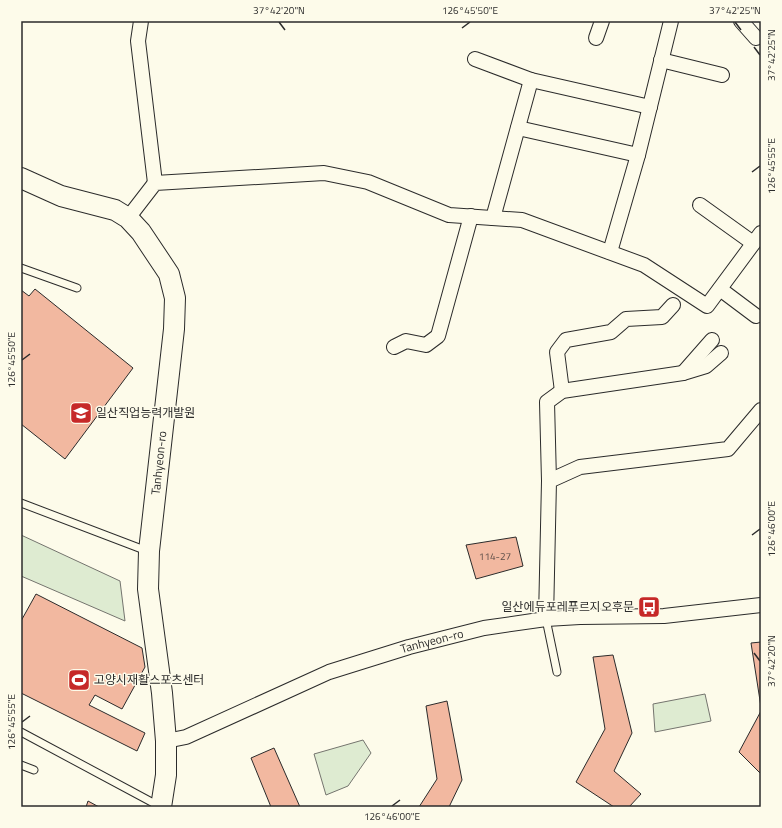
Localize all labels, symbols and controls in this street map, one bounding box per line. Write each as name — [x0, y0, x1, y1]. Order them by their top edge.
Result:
text: 37°42'20"N — [253, 3, 305, 18]
text: 126°45'50"E — [442, 3, 499, 18]
text: 37°42'25"N — [709, 3, 761, 18]
text: 37°42'25"N — [764, 29, 779, 81]
text: 126°45'55"E — [764, 137, 779, 194]
text: 126°45'50"E — [4, 331, 19, 388]
school or university icon: 일산직업능력개발원 — [68, 400, 94, 426]
place label: 일산직업능력개발원 — [96, 403, 195, 422]
street label: Tanhyeon-ro — [146, 430, 171, 496]
text: 126°46'00"E — [764, 500, 779, 557]
house number: 114-27 — [479, 549, 511, 564]
bus stop icon: 일산에듀포레푸르지오후문 — [636, 594, 662, 620]
place label: 일산에듀포레푸르지오후문 — [502, 597, 634, 616]
street label: Tanhyeon-ro — [398, 624, 465, 658]
text: 37°42'20"N — [764, 635, 779, 687]
sports icon: 고양시재활스포츠센터 — [66, 667, 92, 693]
place label: 고양시재활스포츠센터 — [94, 670, 204, 689]
text: 126°45'55"E — [4, 693, 19, 750]
text: 126°46'00"E — [364, 809, 421, 824]

